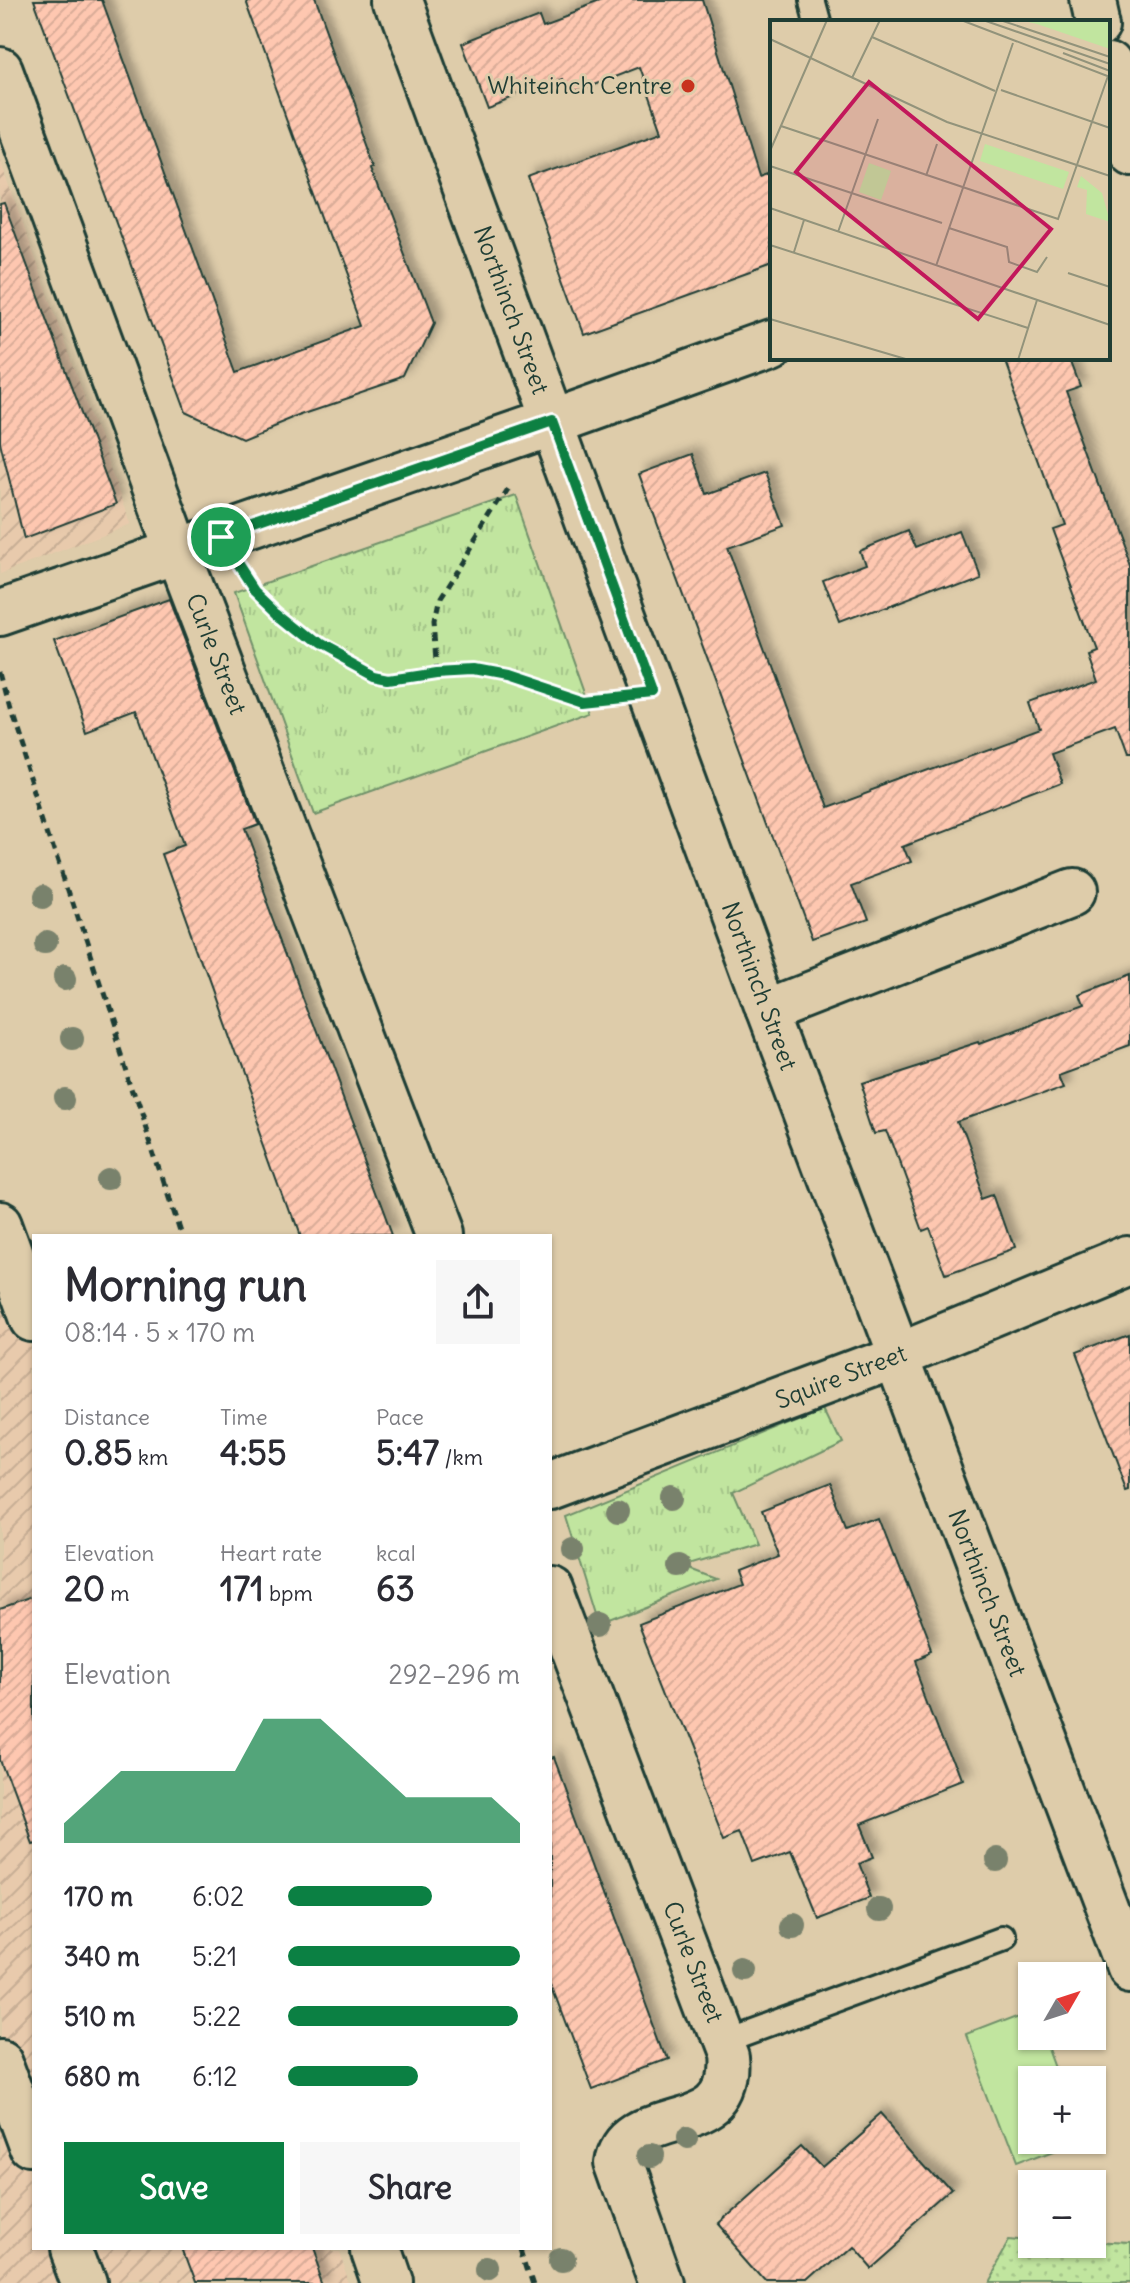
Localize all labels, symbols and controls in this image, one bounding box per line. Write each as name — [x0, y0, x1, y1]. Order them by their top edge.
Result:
inset map — [770, 20, 1110, 360]
place label: Whiteinch Centre — [487, 70, 672, 100]
marker: Whiteinch Centre — [679, 77, 697, 95]
street label: Northinch Street — [468, 222, 556, 398]
pin — [187, 503, 255, 571]
icon: arrive — [199, 515, 243, 559]
street label: Curle Street — [180, 589, 254, 718]
street label: Northinch Street — [716, 898, 804, 1074]
text: Morning run — [64, 1258, 307, 1313]
button: share — [436, 1260, 520, 1344]
text: 08:14 · 5 × 170 m — [64, 1316, 255, 1349]
street label: Squire Street — [771, 1337, 910, 1415]
text: Distance — [64, 1403, 150, 1431]
text: Time — [220, 1403, 268, 1431]
text: Pace — [376, 1403, 424, 1431]
text: 0.85 — [64, 1431, 133, 1474]
text: 4:55 — [220, 1431, 286, 1474]
text: 5:47 — [376, 1431, 439, 1474]
text: km — [133, 1443, 168, 1471]
text: /km — [439, 1443, 483, 1471]
street label: Northinch Street — [942, 1505, 1034, 1681]
text: Elevation — [64, 1539, 154, 1567]
text: Heart rate — [220, 1539, 322, 1567]
text: kcal — [376, 1539, 416, 1567]
text: 20 — [64, 1567, 105, 1610]
text: 171 — [220, 1567, 264, 1610]
text: 63 — [376, 1567, 415, 1610]
text: m — [105, 1579, 130, 1607]
text: bpm — [264, 1579, 313, 1607]
text: Elevation — [64, 1658, 171, 1691]
text: 292–296 m — [389, 1658, 520, 1691]
text: 170 m — [64, 1880, 133, 1913]
text: 6:02 — [192, 1880, 244, 1913]
street label: Curle Street — [657, 1897, 731, 2026]
text: 340 m — [64, 1940, 140, 1973]
text: 5:21 — [192, 1940, 237, 1973]
north arrow — [1018, 1962, 1106, 2050]
map controls — [1018, 1962, 1106, 2258]
text: 510 m — [64, 2000, 135, 2033]
text: 5:22 — [192, 2000, 241, 2033]
text: 680 m — [64, 2060, 140, 2093]
text: 6:12 — [192, 2060, 237, 2093]
button: + — [1018, 2066, 1106, 2154]
button: Save — [64, 2142, 284, 2234]
button: Share — [300, 2142, 520, 2234]
button: − — [1018, 2170, 1106, 2258]

